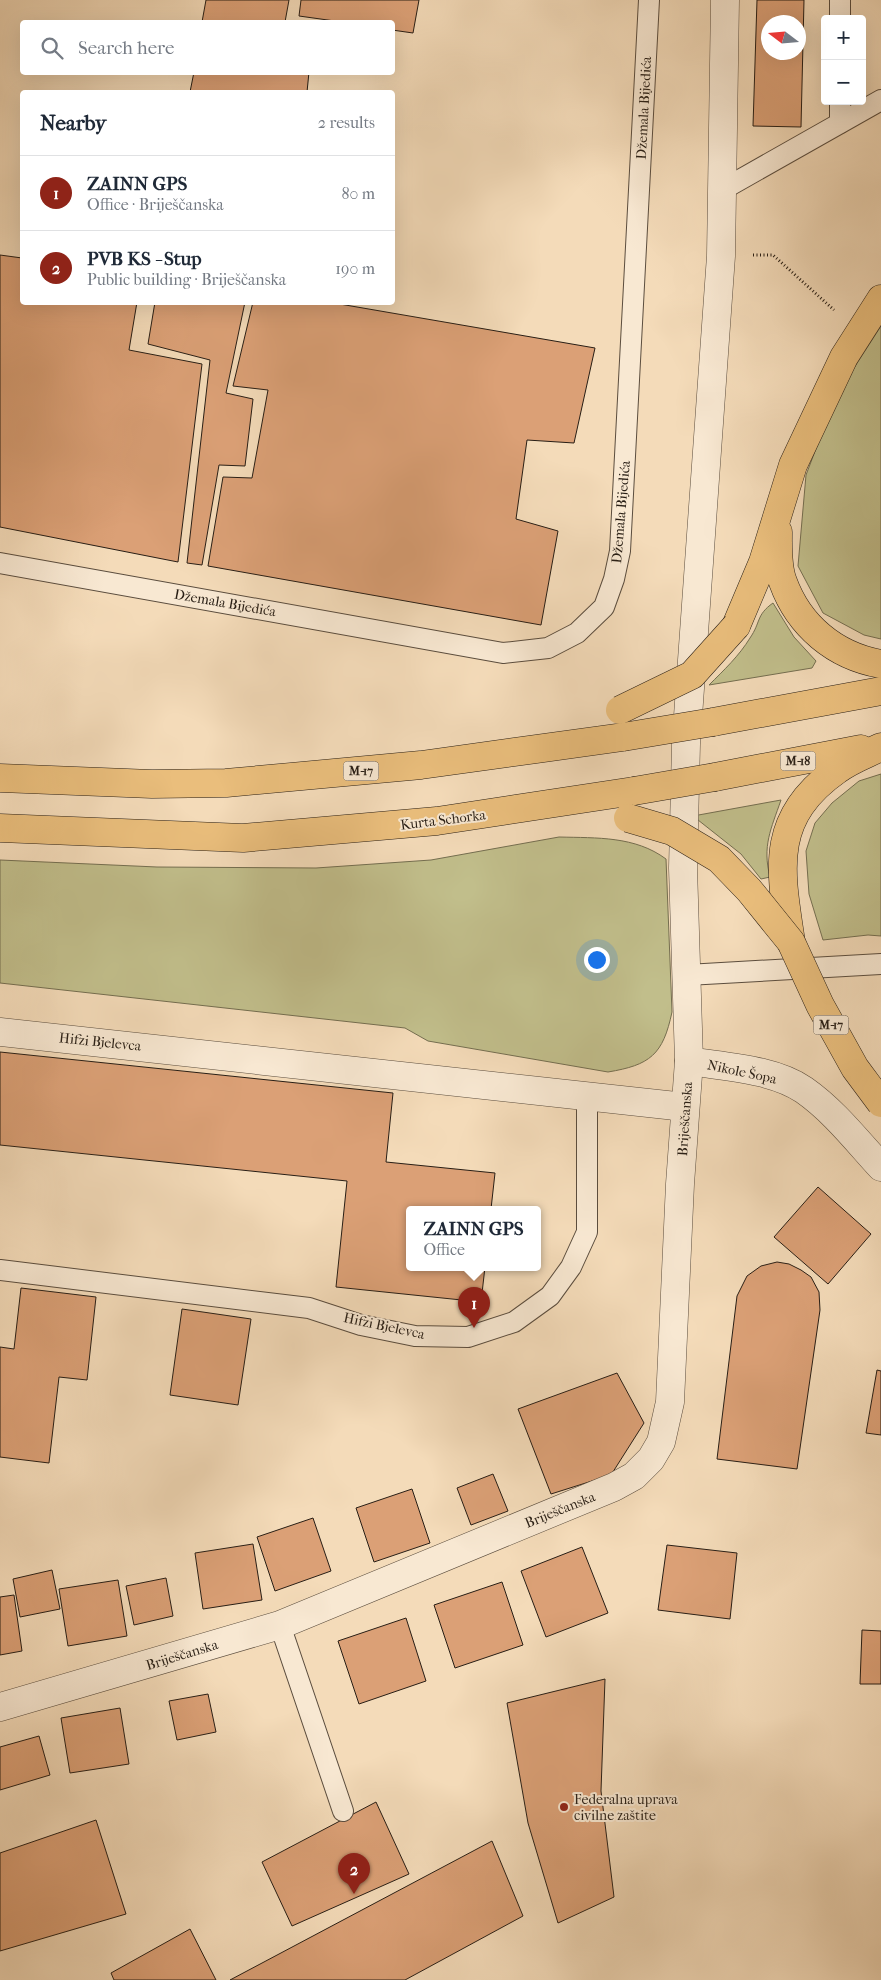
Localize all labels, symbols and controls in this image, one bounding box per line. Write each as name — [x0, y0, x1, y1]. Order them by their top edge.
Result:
north arrow — [761, 15, 806, 60]
map controls — [821, 15, 866, 105]
button: + — [821, 15, 866, 60]
search box — [20, 20, 395, 75]
icon: search — [38, 34, 66, 62]
text: Search here — [78, 37, 174, 59]
street label: Džemala Bijedića — [633, 55, 655, 160]
button: − — [821, 60, 866, 105]
text: Nearby — [40, 111, 106, 135]
text: 2 results — [318, 113, 375, 132]
text: ZAINN GPS — [87, 173, 187, 195]
text: 1 — [53, 184, 59, 203]
text: 80 m — [341, 184, 375, 203]
text: Office · Briješčanska — [87, 195, 224, 214]
text: PVB KS - Stup — [87, 248, 202, 270]
text: 2 — [52, 259, 60, 278]
text: 190 m — [335, 259, 375, 278]
text: Public building · Briješčanska — [87, 270, 286, 289]
street label: Džemala Bijedića — [608, 459, 634, 564]
street label: Džemala Bijedića — [173, 586, 278, 620]
road number: M-18 — [780, 751, 816, 770]
road number: M-17 — [344, 761, 378, 780]
street label: Kurta Schorka — [399, 806, 487, 834]
your location — [584, 947, 610, 973]
road number: M-17 — [814, 1016, 848, 1034]
street label: Hifzi Bjelevca — [58, 1029, 143, 1055]
street label: Nikole Šopa — [706, 1055, 779, 1088]
street label: Briješčanska — [674, 1081, 696, 1157]
popup — [406, 1206, 541, 1271]
text: ZAINN GPS — [423, 1218, 524, 1240]
text: Office — [423, 1240, 465, 1259]
pin: 1 — [458, 1287, 490, 1328]
street label: Hifzi Bjelevca — [342, 1309, 427, 1343]
street label: Briješčanska — [522, 1488, 598, 1532]
street label: Briješčanska — [144, 1636, 221, 1674]
place label: Federalna uprava civilne zaštite — [574, 1791, 678, 1824]
marker: Federalna uprava civilne zaštite — [558, 1801, 570, 1813]
pin: 2 — [338, 1853, 370, 1894]

